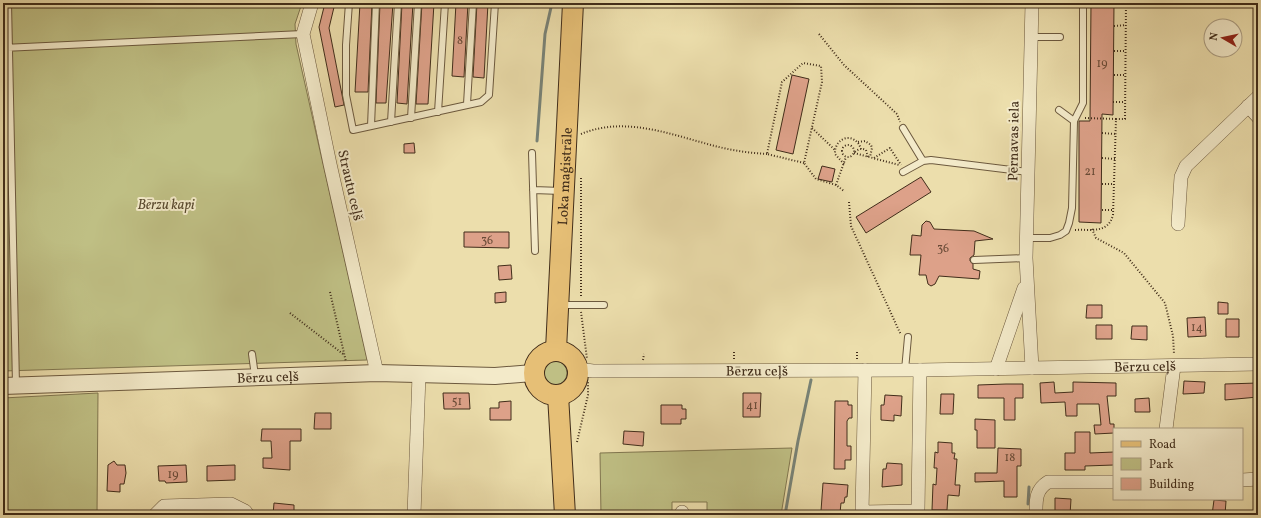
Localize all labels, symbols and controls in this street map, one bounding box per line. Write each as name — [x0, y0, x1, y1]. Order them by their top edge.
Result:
north arrow — [1203, 18, 1243, 58]
text: N — [1207, 32, 1223, 42]
house number: 8 — [457, 33, 463, 49]
house number: 19 — [1097, 56, 1107, 72]
street label: Pērnavas iela — [1004, 101, 1025, 181]
street label: Loka maģistrāle — [554, 127, 578, 226]
street label: Strautu ceļš — [332, 148, 367, 223]
house number: 21 — [1084, 164, 1096, 180]
park label: Bērzu kapi — [138, 196, 195, 215]
house number: 36 — [481, 233, 493, 249]
house number: 36 — [937, 241, 949, 257]
house number: 14 — [1191, 320, 1203, 336]
street label: Bērzu ceļš — [1114, 357, 1176, 378]
street label: Bērzu ceļš — [726, 362, 788, 382]
street label: Bērzu ceļš — [237, 368, 299, 389]
house number: 51 — [452, 394, 462, 410]
house number: 41 — [746, 398, 758, 414]
legend — [1113, 428, 1243, 500]
text: Road — [1149, 437, 1176, 453]
house number: 18 — [1005, 450, 1015, 466]
text: Park — [1149, 457, 1174, 473]
house number: 19 — [168, 467, 178, 483]
text: Building — [1149, 477, 1194, 493]

